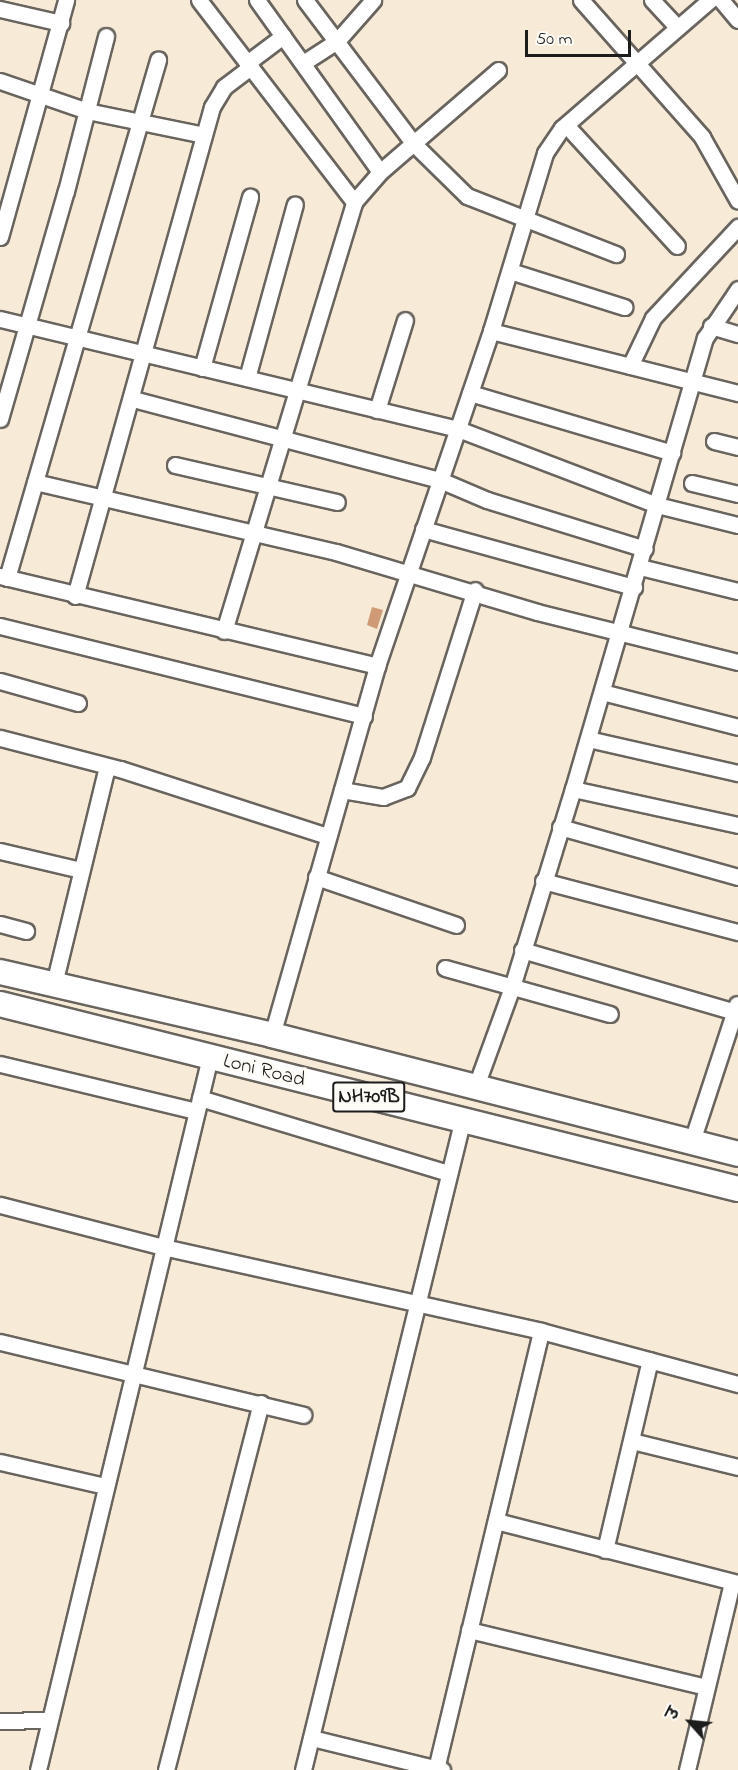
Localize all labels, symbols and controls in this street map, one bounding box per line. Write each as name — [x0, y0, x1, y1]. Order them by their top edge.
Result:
scale bar — [528, 18, 634, 56]
text: 50 m — [536, 27, 573, 53]
street label: Loni Road — [220, 1049, 308, 1093]
road number: NH709B — [332, 1080, 406, 1114]
north arrow — [660, 1692, 720, 1752]
text: उ — [661, 1704, 687, 1724]

